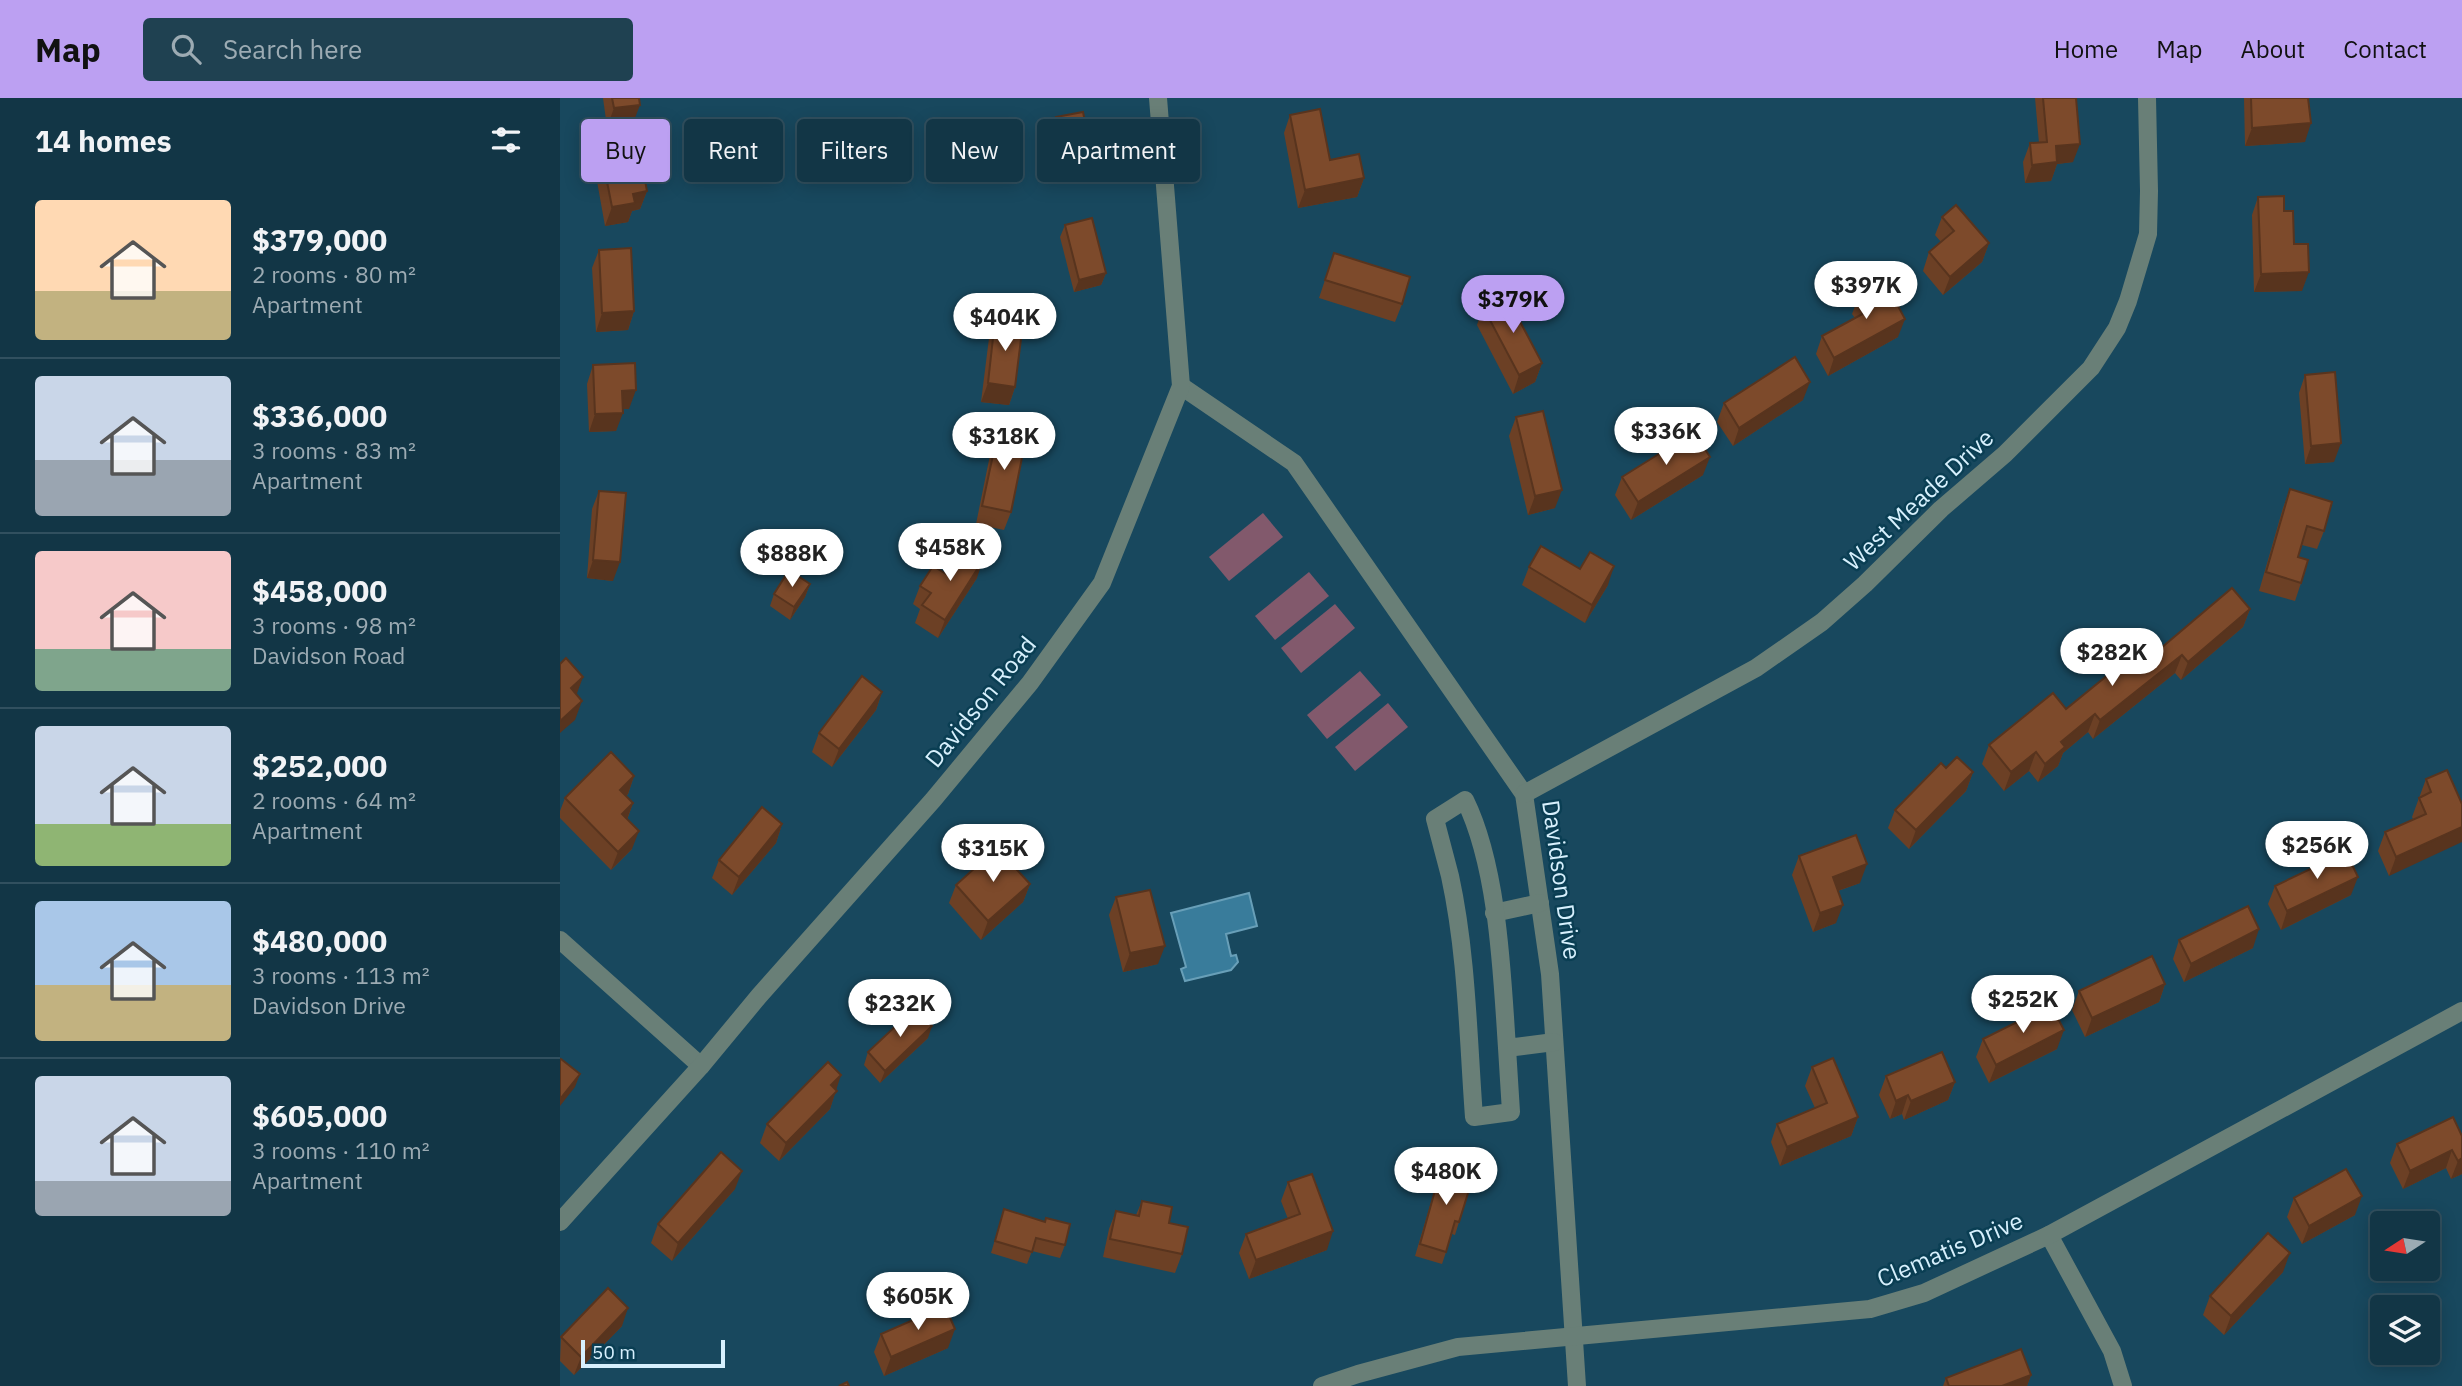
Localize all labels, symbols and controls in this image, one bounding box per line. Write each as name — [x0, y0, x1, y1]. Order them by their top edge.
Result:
search box — [143, 18, 633, 81]
text: Map — [35, 28, 101, 71]
icon: search — [167, 30, 205, 68]
text: Search here — [223, 32, 362, 66]
text: Home — [2054, 33, 2118, 65]
text: Map — [2156, 33, 2202, 65]
text: About — [2240, 33, 2305, 65]
text: Contact — [2343, 33, 2427, 65]
chip: Buy — [581, 119, 670, 182]
chip: Rent — [684, 119, 783, 182]
chip: Filters — [797, 119, 912, 182]
chip: New — [926, 119, 1023, 182]
chip: Apartment — [1037, 119, 1200, 182]
text: 14 homes — [35, 121, 172, 160]
icon: filters — [487, 121, 525, 159]
text: $379,000 — [252, 220, 387, 259]
icon: home — [91, 228, 175, 312]
text: 2 rooms · 80 m² — [252, 259, 416, 289]
pin: $397K — [1817, 262, 1915, 321]
text: $397K — [1830, 269, 1902, 299]
pin: $379K — [1464, 275, 1562, 335]
text: $379K — [1477, 283, 1549, 313]
text: Apartment — [252, 289, 363, 319]
pin: $404K — [956, 294, 1054, 353]
text: $404K — [969, 301, 1041, 331]
text: $336,000 — [252, 396, 387, 435]
icon: home — [91, 404, 175, 488]
pin: $336K — [1617, 408, 1715, 467]
pin: $318K — [955, 412, 1053, 472]
text: $336K — [1630, 415, 1702, 445]
text: $318K — [968, 420, 1040, 450]
street label: West Meade Drive — [1837, 421, 2000, 577]
text: 3 rooms · 83 m² — [252, 435, 416, 465]
text: Apartment — [252, 465, 363, 495]
pin: $458K — [901, 524, 999, 583]
pin: $888K — [743, 530, 841, 589]
text: $458K — [914, 531, 986, 561]
text: $888K — [756, 537, 828, 567]
text: $458,000 — [252, 571, 387, 610]
icon: home — [91, 579, 175, 663]
text: 3 rooms · 98 m² — [252, 610, 416, 640]
pin: $282K — [2063, 628, 2161, 688]
street label: Davidson Road — [917, 629, 1043, 774]
text: $282K — [2076, 636, 2148, 666]
text: Davidson Road — [252, 640, 405, 670]
text: $252,000 — [252, 746, 387, 785]
icon: home — [91, 754, 175, 838]
text: 2 rooms · 64 m² — [252, 785, 416, 815]
street label: Davidson Drive — [1535, 798, 1589, 962]
text: Apartment — [252, 815, 363, 845]
pin: $256K — [2268, 822, 2366, 881]
pin: $315K — [944, 824, 1042, 884]
text: $256K — [2281, 829, 2353, 859]
text: $315K — [957, 832, 1029, 862]
text: $480,000 — [252, 921, 387, 960]
icon: home — [91, 929, 175, 1013]
text: 3 rooms · 113 m² — [252, 960, 430, 990]
pin: $252K — [1974, 976, 2072, 1035]
pin: $232K — [851, 979, 949, 1039]
text: $252K — [1987, 983, 2059, 1013]
text: $232K — [864, 987, 936, 1017]
text: Davidson Drive — [252, 990, 406, 1020]
text: $605,000 — [252, 1096, 387, 1135]
icon: home — [91, 1104, 175, 1188]
text: 3 rooms · 110 m² — [252, 1135, 430, 1165]
pin: $480K — [1397, 1148, 1495, 1207]
text: $480K — [1410, 1155, 1482, 1185]
text: Apartment — [252, 1165, 363, 1195]
street label: Clematis Drive — [1872, 1204, 2028, 1294]
north arrow — [2370, 1211, 2440, 1281]
map controls — [2370, 1211, 2440, 1365]
pin: $605K — [869, 1272, 967, 1332]
text: $605K — [882, 1280, 954, 1310]
button: layers — [2370, 1295, 2440, 1365]
scale bar — [581, 1337, 724, 1369]
text: 50 m — [592, 1340, 636, 1364]

